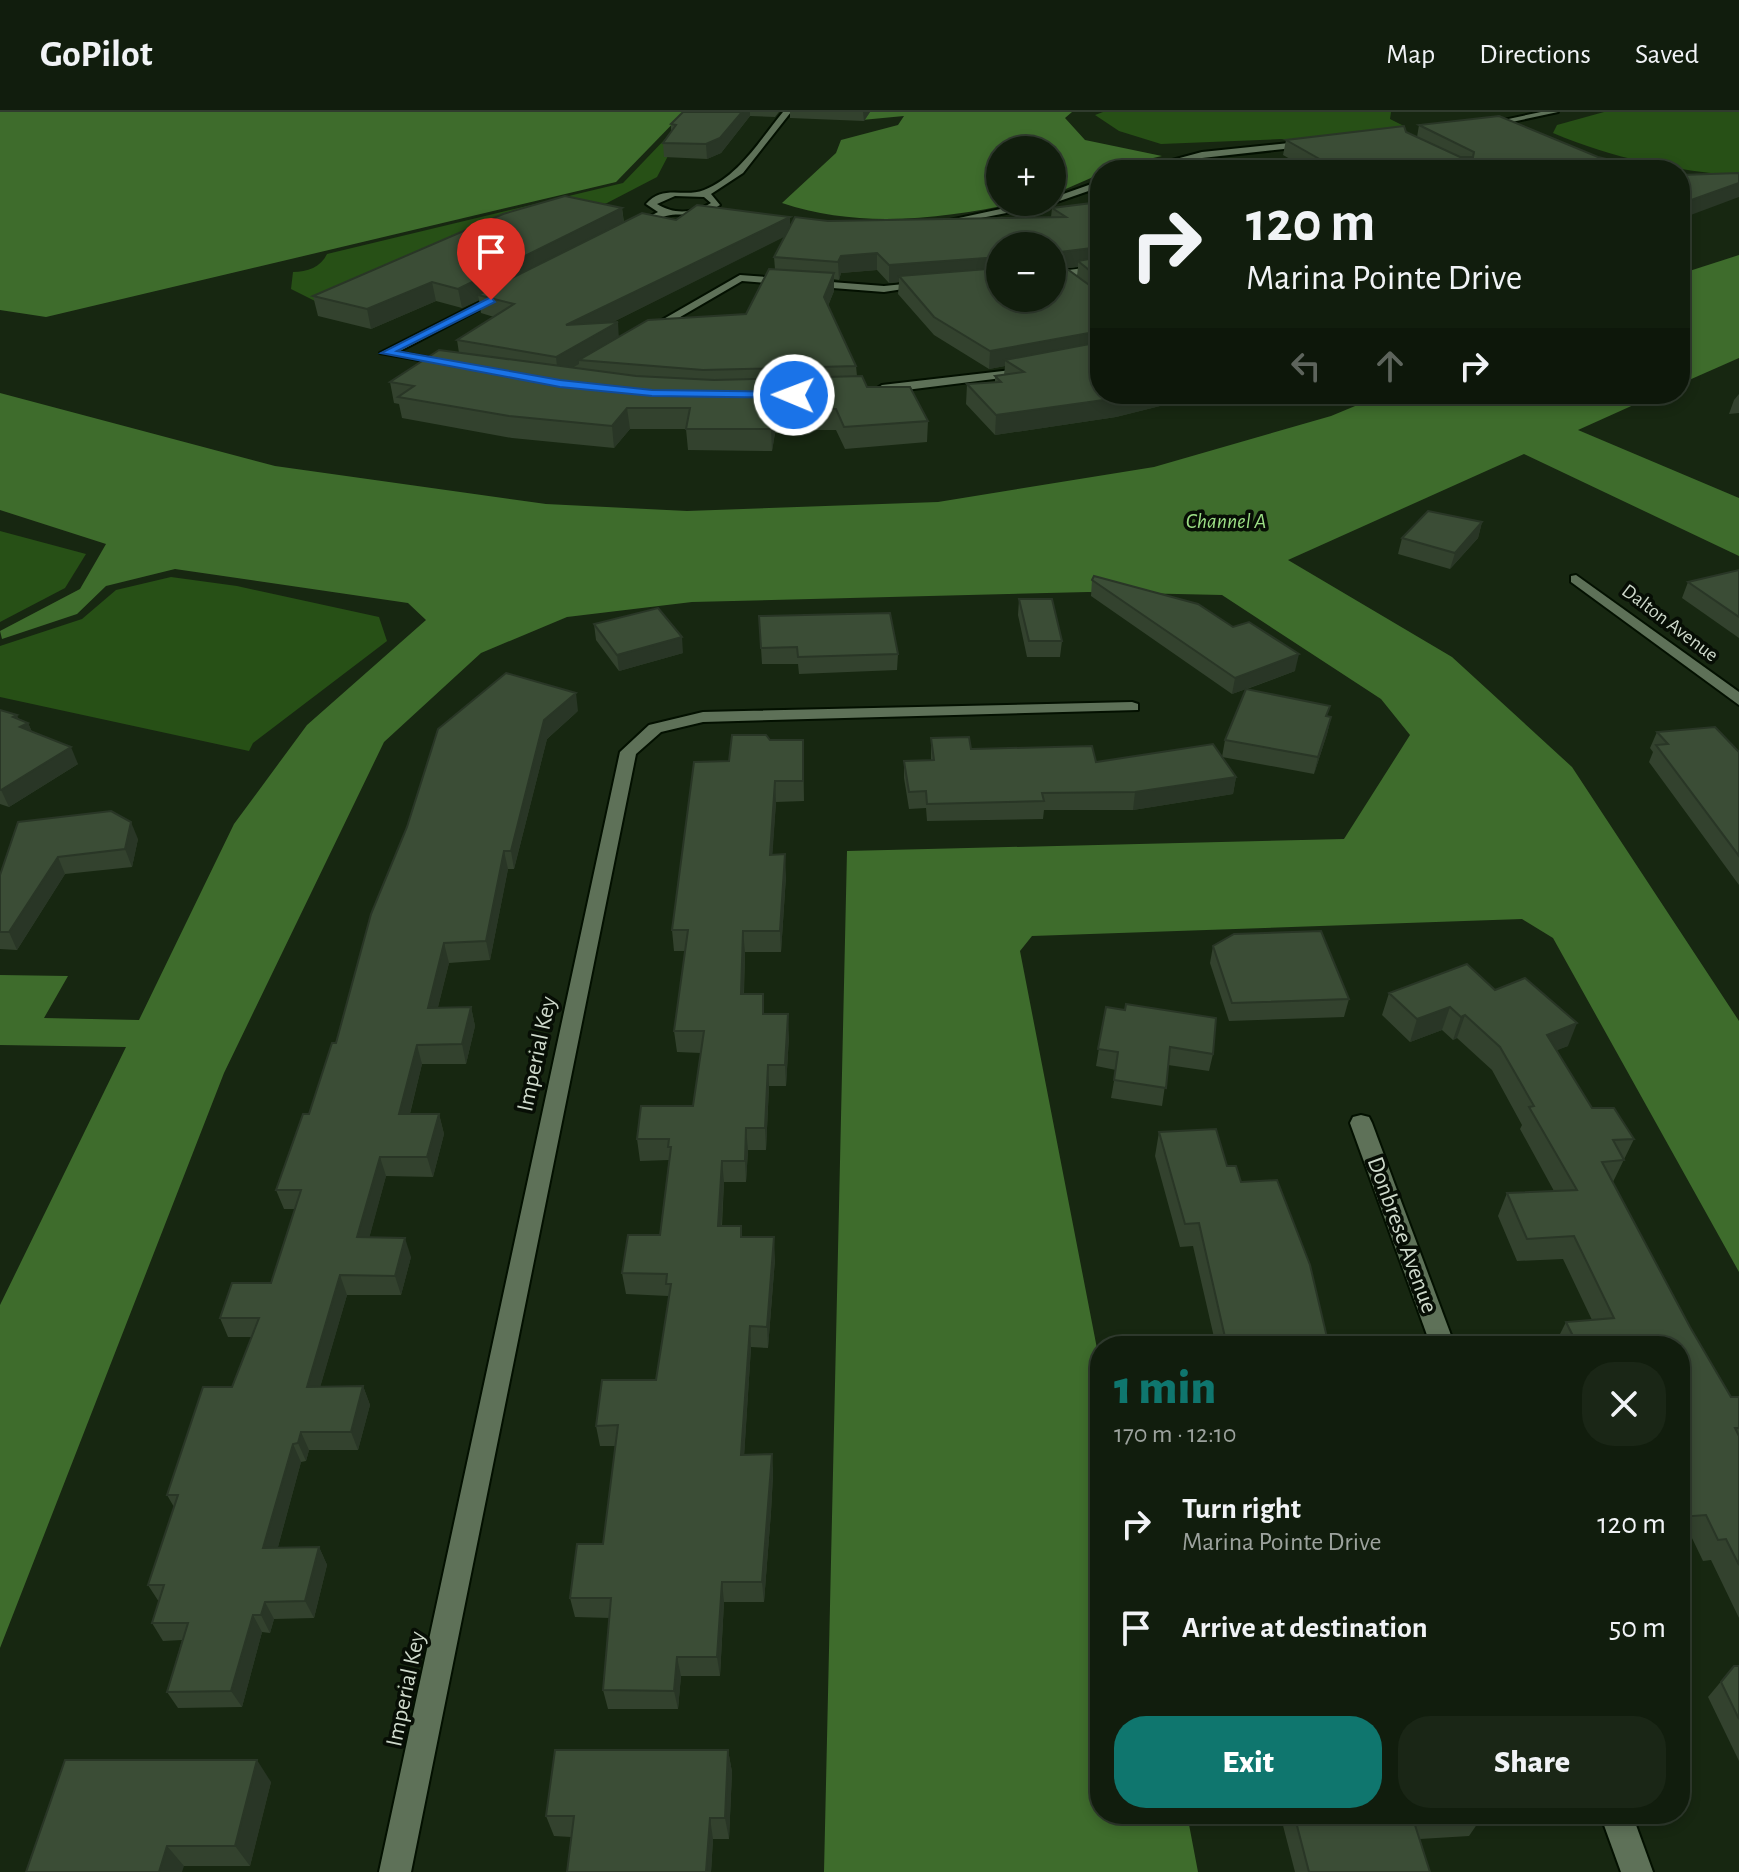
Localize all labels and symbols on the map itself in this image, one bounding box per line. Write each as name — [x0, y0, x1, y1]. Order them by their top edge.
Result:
pin — [457, 218, 525, 300]
position arrow — [752, 353, 836, 437]
water label: Channel A — [1186, 510, 1266, 532]
street label: Dalton Avenue — [1618, 580, 1722, 666]
street label: Imperial Key — [513, 994, 561, 1114]
street label: Donbrese Avenue — [1363, 1154, 1441, 1316]
street label: Imperial Key — [382, 1629, 430, 1749]

